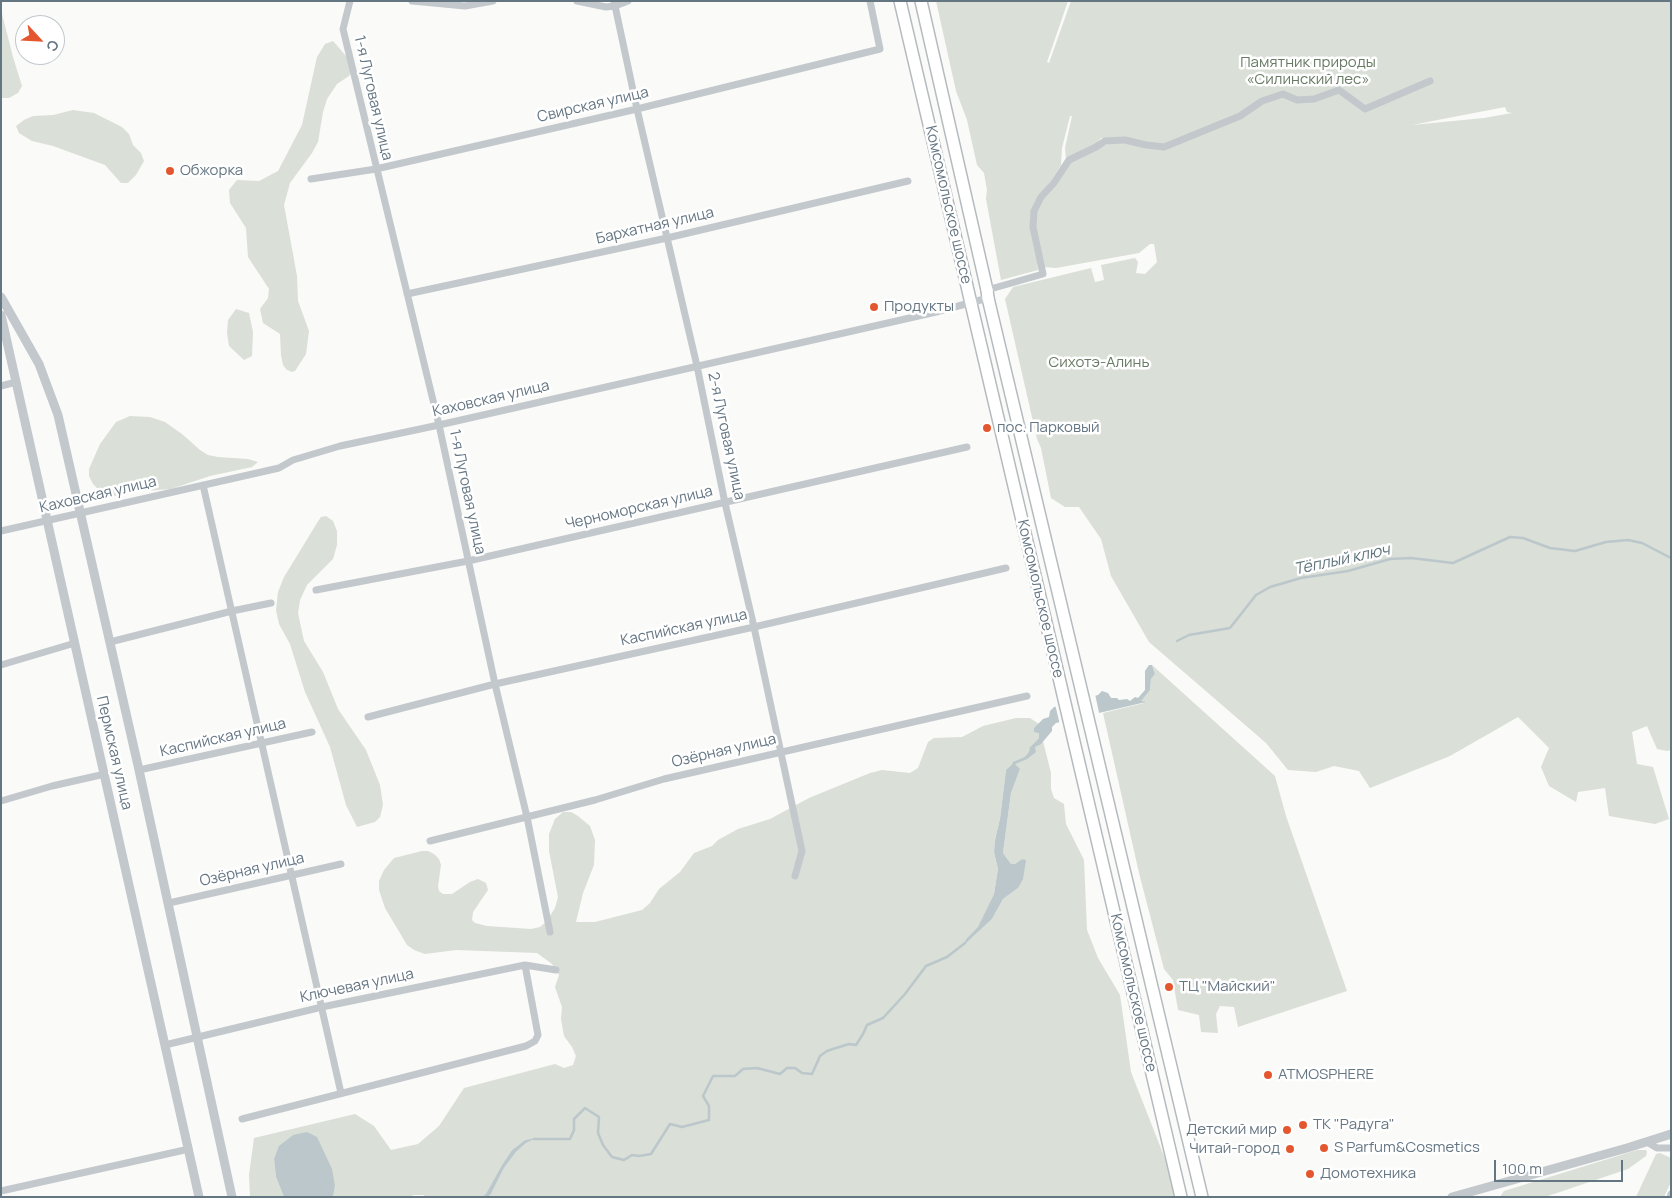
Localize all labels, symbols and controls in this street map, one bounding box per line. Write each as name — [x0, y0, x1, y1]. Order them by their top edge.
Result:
north arrow — [15, 15, 65, 65]
street label: 1-я Луговая улица — [350, 34, 396, 162]
text: С — [42, 37, 64, 55]
park label: Памятник природы «Силинский лес» — [1240, 54, 1376, 89]
street label: Свирская улица — [535, 83, 651, 127]
street label: Комсомольское шоссе — [921, 124, 975, 286]
place label: Обжорка — [180, 162, 243, 180]
marker: Обжорка — [164, 165, 176, 177]
street label: Бархатная улица — [594, 204, 716, 248]
place label: Продукты — [884, 298, 954, 316]
marker: Продукты — [868, 301, 880, 313]
park label: Сихотэ-Алинь — [1049, 354, 1149, 372]
street label: 2-я Луговая улица — [704, 370, 748, 502]
street label: Каховская улица — [431, 377, 551, 421]
place label: пос. Парковый — [997, 419, 1100, 437]
marker: пос. Парковый — [981, 422, 993, 434]
street label: 1-я Луговая улица — [445, 428, 489, 556]
street label: Каховская улица — [38, 473, 158, 517]
street label: Черноморская улица — [563, 482, 715, 534]
street label: Комсомольское шоссе — [1013, 518, 1067, 680]
water label: Тёплый ключ — [1292, 540, 1392, 580]
street label: Каспийская улица — [619, 606, 749, 650]
street label: Пермская улица — [92, 694, 136, 812]
street label: Каспийская улица — [158, 715, 288, 761]
street label: Озёрная улица — [670, 730, 778, 772]
street label: Озёрная улица — [198, 849, 306, 891]
street label: Комсомольское шоссе — [1106, 912, 1160, 1074]
street label: Ключевая улица — [299, 965, 415, 1007]
place label: ТЦ "Майский" — [1179, 978, 1276, 996]
marker: ТЦ "Майский" — [1163, 981, 1175, 993]
place label: ATMOSPHERE — [1278, 1066, 1374, 1084]
marker: ATMOSPHERE — [1262, 1069, 1274, 1081]
place label: ТК "Радуга" — [1313, 1116, 1395, 1134]
marker: ТК "Радуга" — [1297, 1119, 1309, 1131]
place label: Детский мир — [1186, 1121, 1277, 1139]
marker: Детский мир — [1281, 1124, 1293, 1136]
place label: S Parfum&Cosmetics — [1334, 1139, 1480, 1157]
place label: Читай-город — [1189, 1140, 1280, 1158]
marker: S Parfum&Cosmetics — [1318, 1142, 1330, 1154]
marker: Читай-город — [1284, 1143, 1296, 1155]
scale bar — [1497, 1150, 1626, 1182]
text: 100 m — [1502, 1158, 1542, 1179]
place label: Домотехника — [1320, 1165, 1416, 1183]
marker: Домотехника — [1304, 1168, 1316, 1180]

